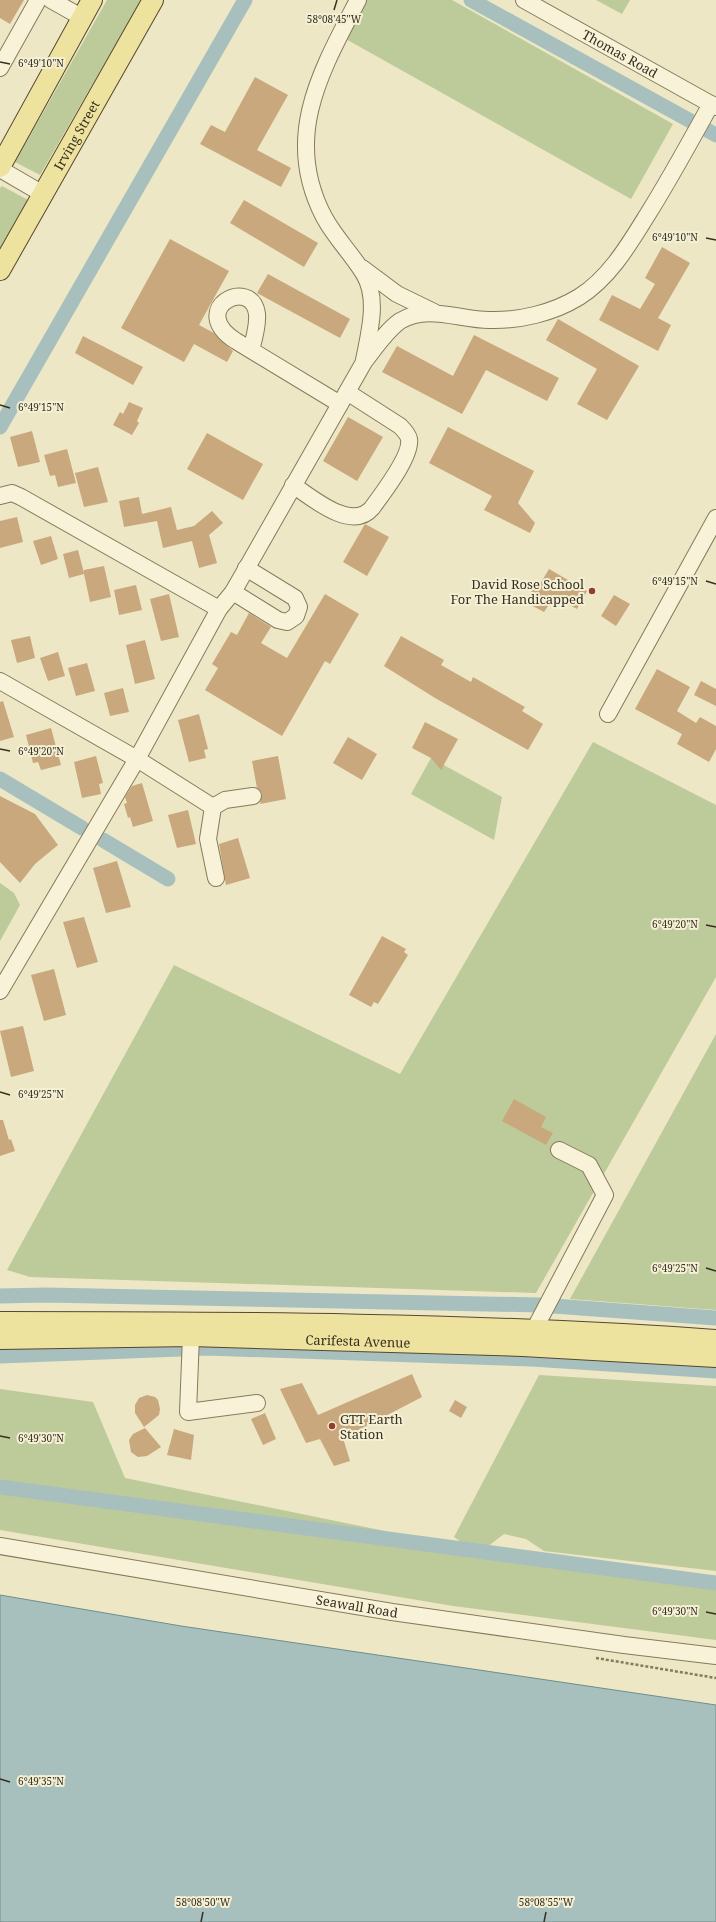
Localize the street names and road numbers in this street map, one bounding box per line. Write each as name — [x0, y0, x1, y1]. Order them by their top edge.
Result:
street label: Thomas Road — [579, 25, 661, 82]
street label: Irving Street — [49, 97, 104, 173]
street label: Carifesta Avenue — [305, 1330, 411, 1352]
street label: Seawall Road — [315, 1590, 399, 1622]

